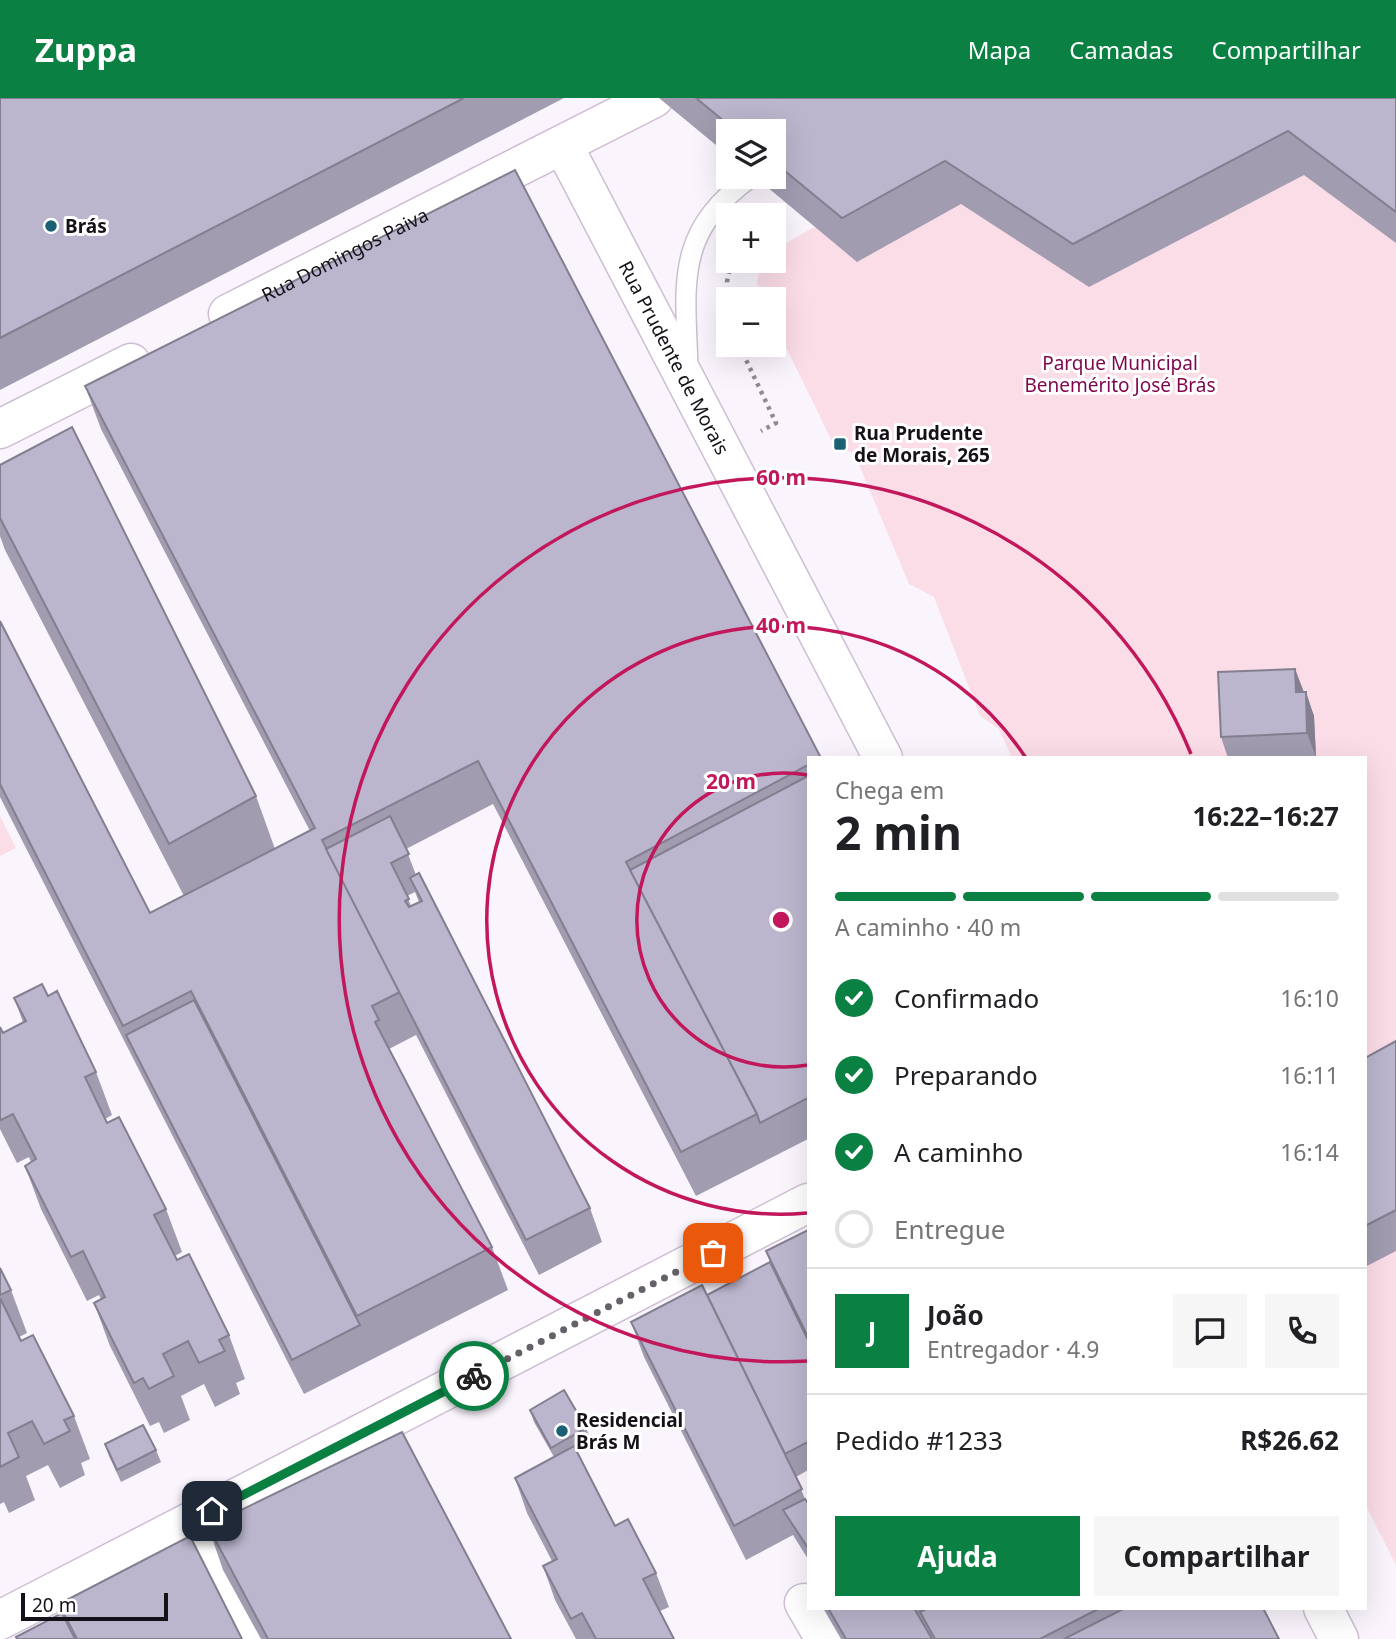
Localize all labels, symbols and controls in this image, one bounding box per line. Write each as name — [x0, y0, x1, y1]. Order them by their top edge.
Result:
text: Zuppa — [35, 27, 137, 72]
text: Mapa — [968, 33, 1031, 66]
text: Camadas — [1069, 33, 1173, 66]
text: Compartilhar — [1211, 33, 1361, 66]
map controls — [716, 119, 786, 357]
button: layers — [716, 119, 786, 189]
street label: Rua Domingos Paiva — [257, 202, 433, 308]
button: + — [716, 203, 786, 273]
place label: Brás — [65, 213, 107, 239]
marker: Brás — [43, 218, 59, 234]
street label: Rua Prudente de Morais — [613, 256, 735, 459]
button: − — [716, 287, 786, 357]
park label: Parque Municipal Benemérito José Brás — [1024, 350, 1216, 398]
place label: Rua Prudente de Morais, 265 — [854, 420, 990, 468]
marker: Rua Prudente de Morais, 265 — [832, 436, 848, 452]
text: 60 m — [756, 463, 806, 491]
text: 40 m — [756, 611, 806, 639]
text: 20 m — [706, 767, 756, 795]
text: Chega em — [835, 774, 944, 806]
text: 16:22–16:27 — [1192, 798, 1339, 834]
text: 2 min — [835, 801, 962, 863]
centre of rings — [769, 908, 793, 932]
text: A caminho · 40 m — [835, 911, 1021, 943]
icon: check — [835, 979, 873, 1017]
text: Confirmado — [894, 980, 1039, 1016]
text: 16:10 — [1280, 982, 1339, 1014]
icon: check — [835, 1056, 873, 1094]
text: Preparando — [894, 1057, 1038, 1093]
text: 16:11 — [1280, 1059, 1339, 1091]
icon: check — [835, 1133, 873, 1171]
text: A caminho — [894, 1134, 1023, 1170]
text: 16:14 — [1280, 1136, 1339, 1168]
text: Entregue — [894, 1211, 1006, 1247]
pin — [683, 1223, 743, 1283]
icon: bag — [694, 1234, 732, 1272]
button: chat — [1173, 1294, 1247, 1368]
button: phone — [1265, 1294, 1339, 1368]
text: João — [927, 1297, 984, 1333]
text: J — [868, 1313, 876, 1349]
text: Entregador · 4.9 — [927, 1333, 1100, 1365]
courier — [439, 1341, 509, 1411]
icon: bike — [455, 1357, 493, 1395]
place label: Residencial Brás M — [576, 1407, 683, 1455]
text: Pedido #1233 — [835, 1422, 1003, 1458]
text: R$26.62 — [1240, 1422, 1339, 1458]
marker: Residencial Brás M — [554, 1423, 570, 1439]
pin — [182, 1481, 242, 1541]
icon: home — [193, 1492, 231, 1530]
button: Ajuda — [835, 1516, 1080, 1596]
button: Compartilhar — [1094, 1516, 1339, 1596]
scale bar — [21, 1590, 168, 1622]
text: 20 m — [32, 1592, 76, 1618]

